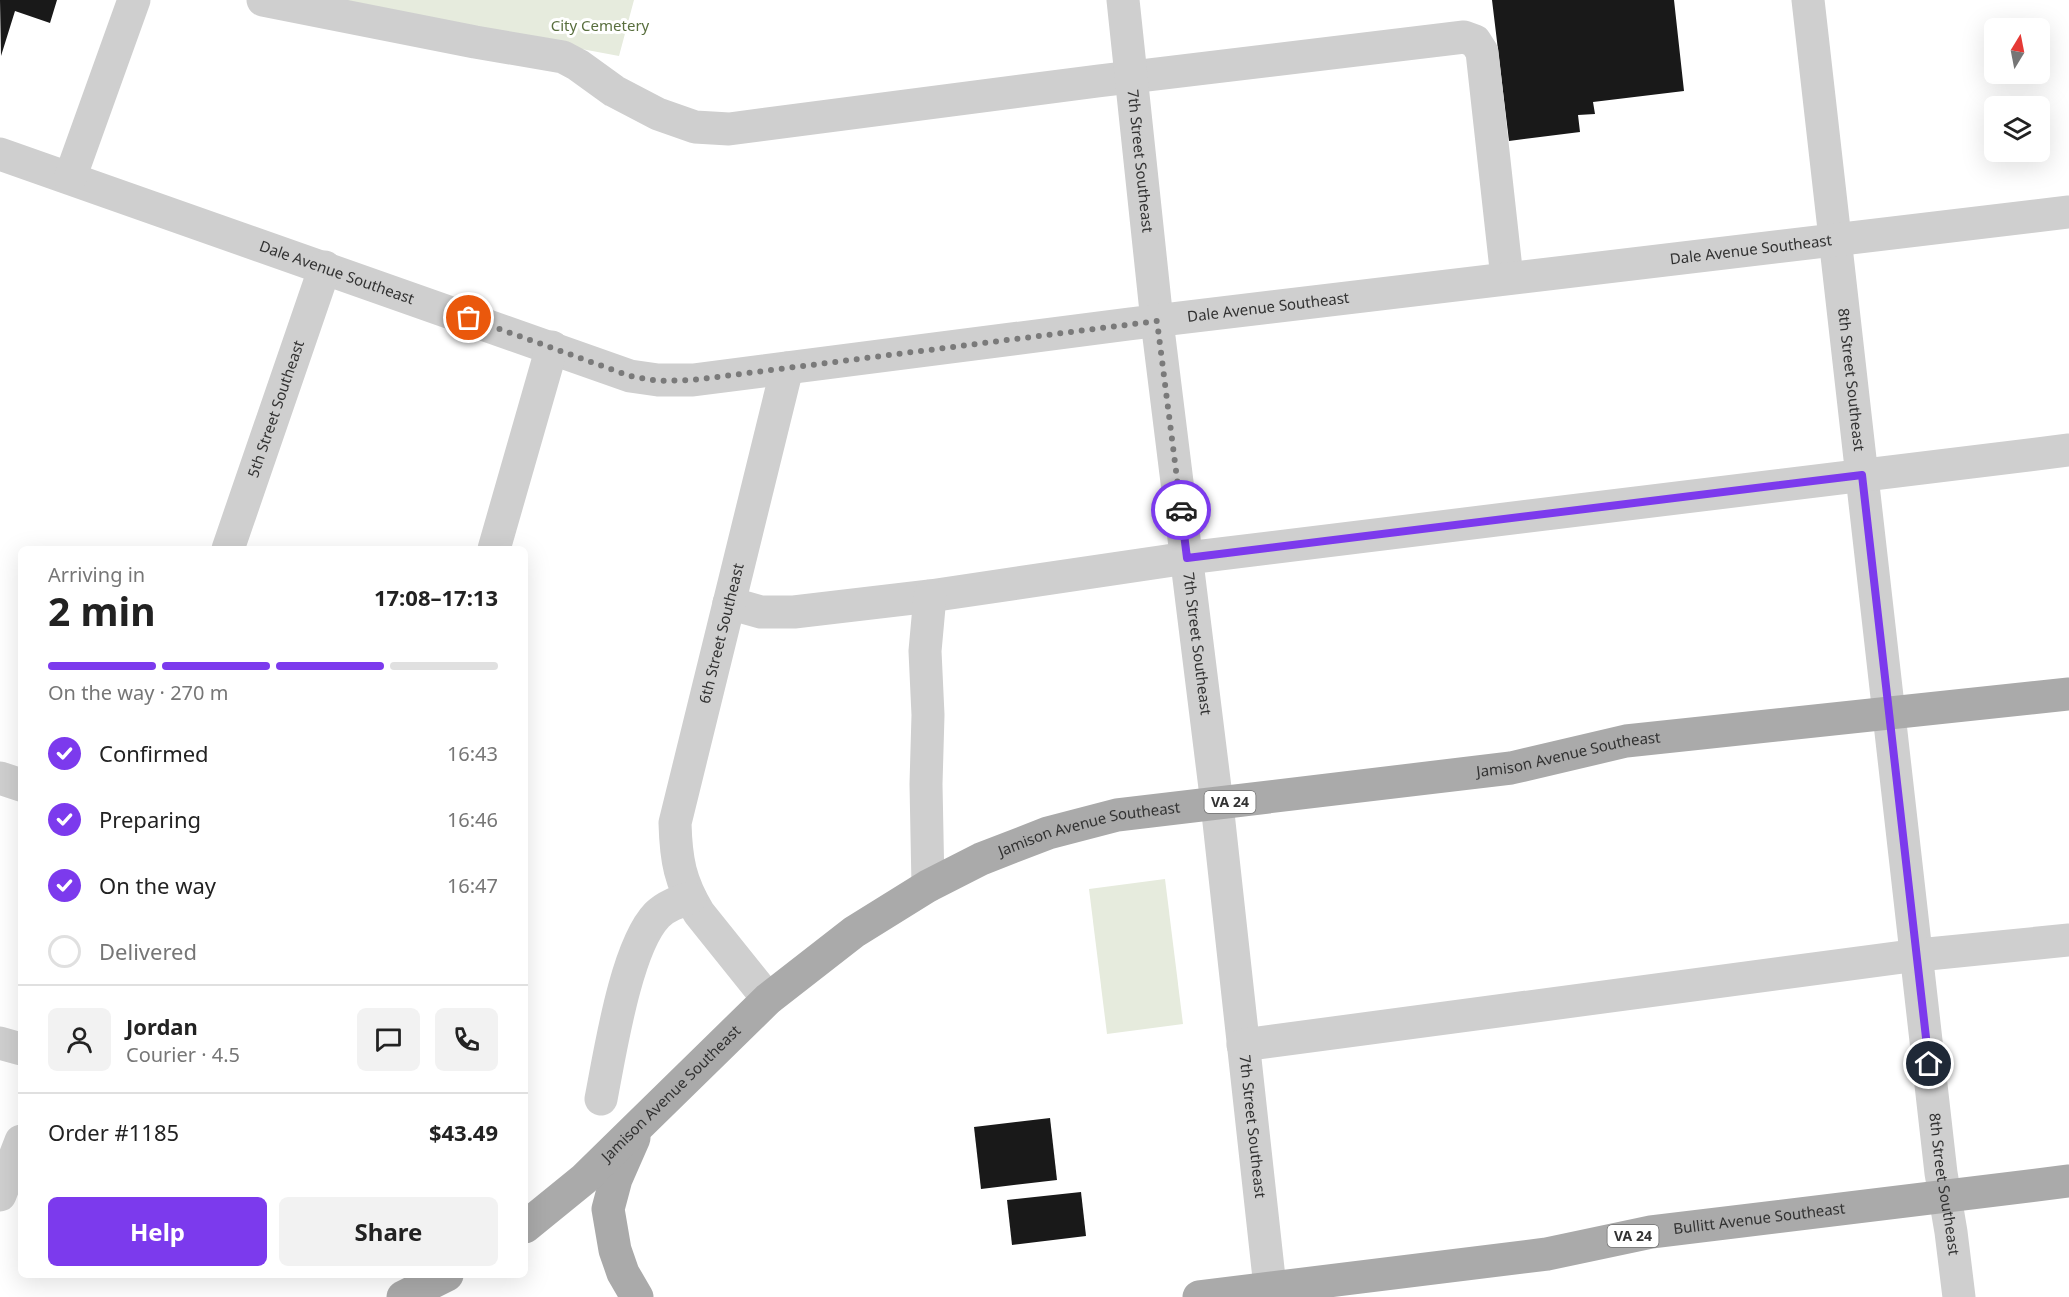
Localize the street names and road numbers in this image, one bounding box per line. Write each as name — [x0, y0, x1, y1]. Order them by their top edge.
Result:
street label: 7th Street Southeast — [1124, 88, 1159, 234]
street label: Dale Avenue Southeast — [1669, 229, 1833, 269]
street label: Dale Avenue Southeast — [257, 235, 418, 308]
street label: Dale Avenue Southeast — [1186, 287, 1351, 326]
street label: 8th Street Southeast — [1834, 307, 1870, 453]
street label: 5th Street Southeast — [242, 337, 308, 480]
street label: 6th Street Southeast — [694, 560, 748, 705]
street label: 7th Street Southeast — [1179, 571, 1217, 717]
street label: Jamison Avenue Southeast — [1473, 726, 1662, 781]
road number: VA 24 — [1204, 791, 1256, 813]
street label: Jamison Avenue Southeast — [993, 797, 1182, 861]
street label: Jamison Avenue Southeast — [595, 1020, 745, 1167]
street label: 7th Street Southeast — [1236, 1054, 1271, 1200]
street label: 8th Street Southeast — [1925, 1112, 1965, 1257]
street label: Bullitt Avenue Southeast — [1672, 1197, 1847, 1238]
road number: VA 24 — [1608, 1225, 1658, 1247]

